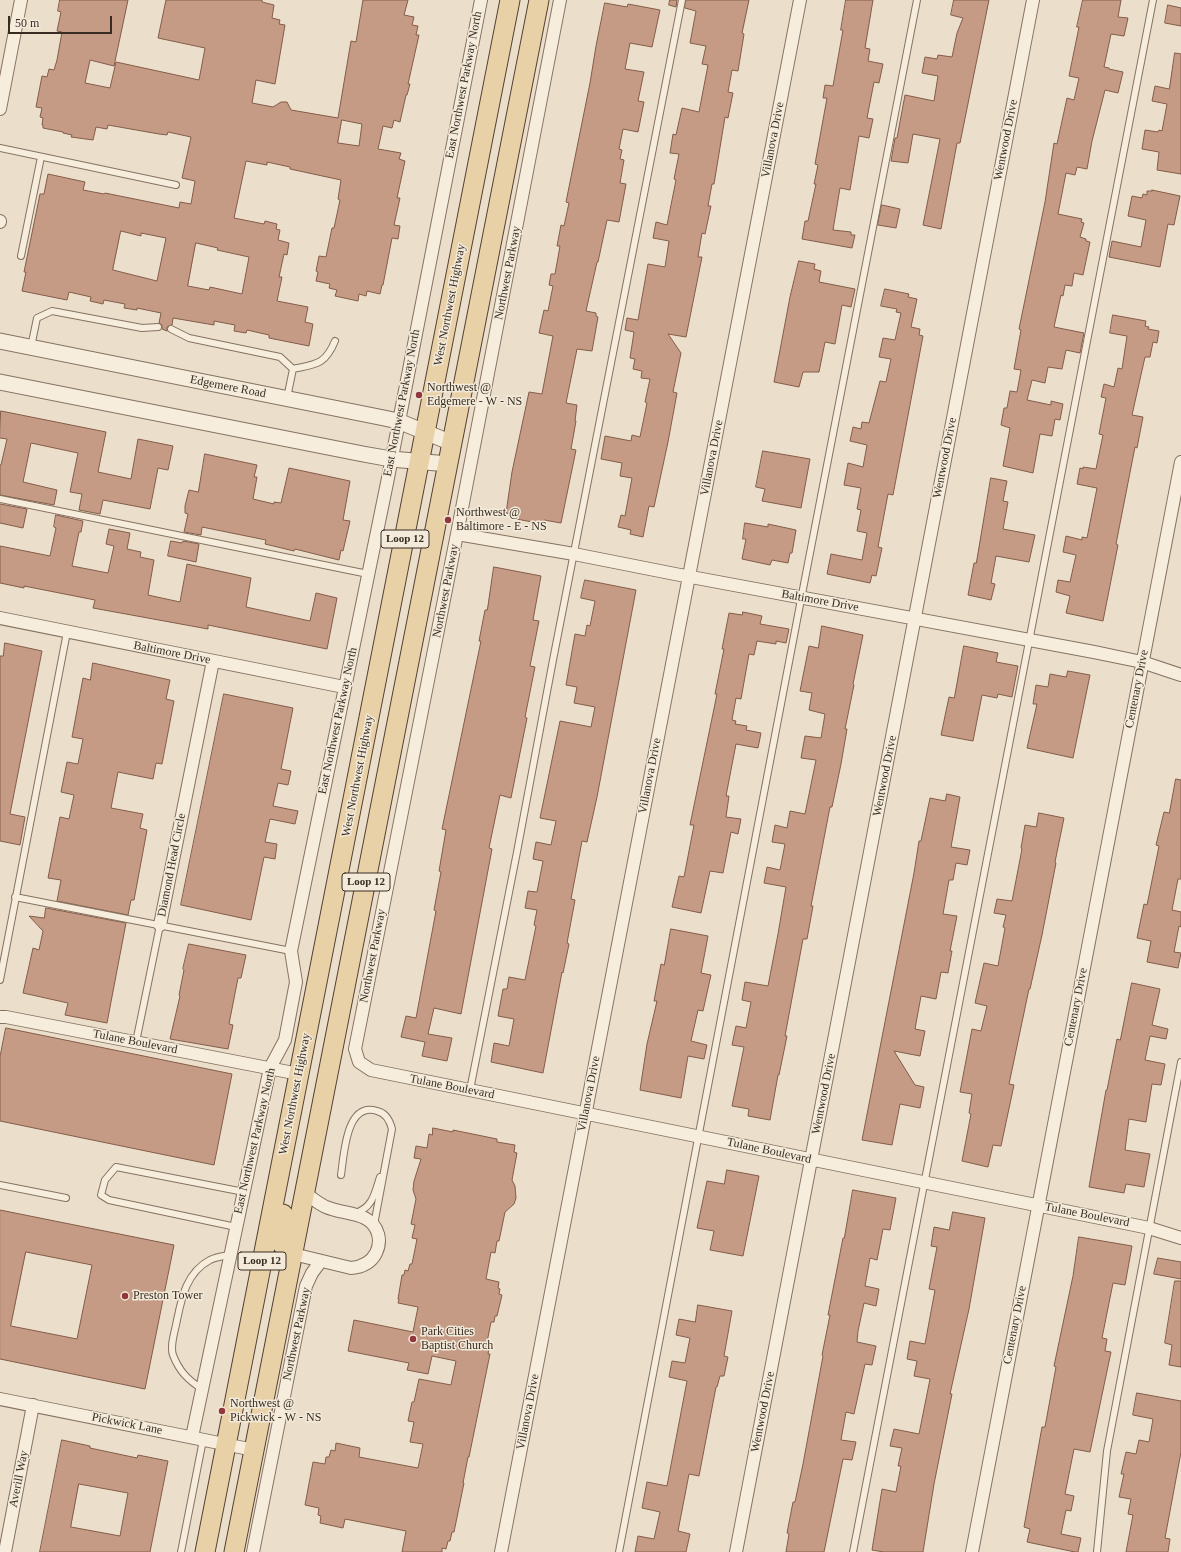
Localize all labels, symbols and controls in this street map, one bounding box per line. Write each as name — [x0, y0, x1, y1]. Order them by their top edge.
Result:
scale bar — [10, 8, 114, 34]
street label: East Northwest Parkway North — [443, 10, 485, 160]
text: 50 m — [15, 16, 39, 30]
street label: Wentwood Drive — [991, 98, 1021, 182]
street label: Villanova Drive — [759, 101, 787, 179]
street label: Northwest Parkway — [492, 225, 524, 321]
street label: West Northwest Highway — [431, 243, 469, 367]
street label: East Northwest Parkway North — [381, 328, 423, 478]
street label: Edgemere Road — [189, 373, 267, 401]
place label: Northwest @ Edgemere - W - NS — [427, 381, 522, 409]
marker: Northwest @ Edgemere - W - NS — [414, 390, 424, 400]
street label: Wentwood Drive — [930, 416, 960, 500]
street label: Villanova Drive — [698, 419, 726, 497]
place label: Northwest @ Baltimore - E - NS — [456, 506, 547, 534]
marker: Northwest @ Baltimore - E - NS — [443, 515, 453, 525]
road number: Loop 12 — [381, 530, 429, 548]
street label: Northwest Parkway — [430, 543, 462, 639]
street label: Baltimore Drive — [780, 587, 860, 615]
street label: Baltimore Drive — [132, 638, 212, 668]
street label: East Northwest Parkway North — [315, 646, 361, 796]
street label: Centenary Drive — [1122, 649, 1152, 729]
street label: West Northwest Highway — [339, 714, 377, 838]
street label: Wentwood Drive — [870, 734, 900, 818]
street label: Villanova Drive — [636, 737, 664, 815]
street label: Diamond Head Circle — [155, 812, 189, 918]
road number: Loop 12 — [342, 873, 390, 891]
street label: Northwest Parkway — [357, 908, 389, 1004]
street label: Centenary Drive — [1061, 967, 1091, 1047]
street label: Tulane Boulevard — [91, 1027, 179, 1057]
street label: West Northwest Highway — [276, 1032, 314, 1156]
street label: Wentwood Drive — [809, 1052, 839, 1136]
street label: Villanova Drive — [575, 1055, 603, 1133]
street label: East Northwest Parkway North — [231, 1066, 279, 1216]
street label: Tulane Boulevard — [408, 1072, 496, 1102]
street label: Tulane Boulevard — [726, 1135, 812, 1167]
street label: Tulane Boulevard — [1043, 1200, 1131, 1230]
road number: Loop 12 — [238, 1252, 286, 1270]
street label: Centenary Drive — [1000, 1285, 1030, 1365]
street label: Northwest Parkway — [280, 1286, 314, 1382]
place label: Preston Tower — [133, 1289, 202, 1303]
marker: Preston Tower — [120, 1291, 130, 1301]
place label: Park Cities Baptist Church — [421, 1325, 493, 1353]
marker: Park Cities Baptist Church — [408, 1334, 418, 1344]
street label: Wentwood Drive — [748, 1370, 778, 1454]
street label: Villanova Drive — [514, 1373, 542, 1451]
place label: Northwest @ Pickwick - W - NS — [230, 1397, 321, 1425]
marker: Northwest @ Pickwick - W - NS — [217, 1406, 227, 1416]
street label: Pickwick Lane — [90, 1410, 164, 1438]
street label: Averill Way — [6, 1449, 32, 1509]

